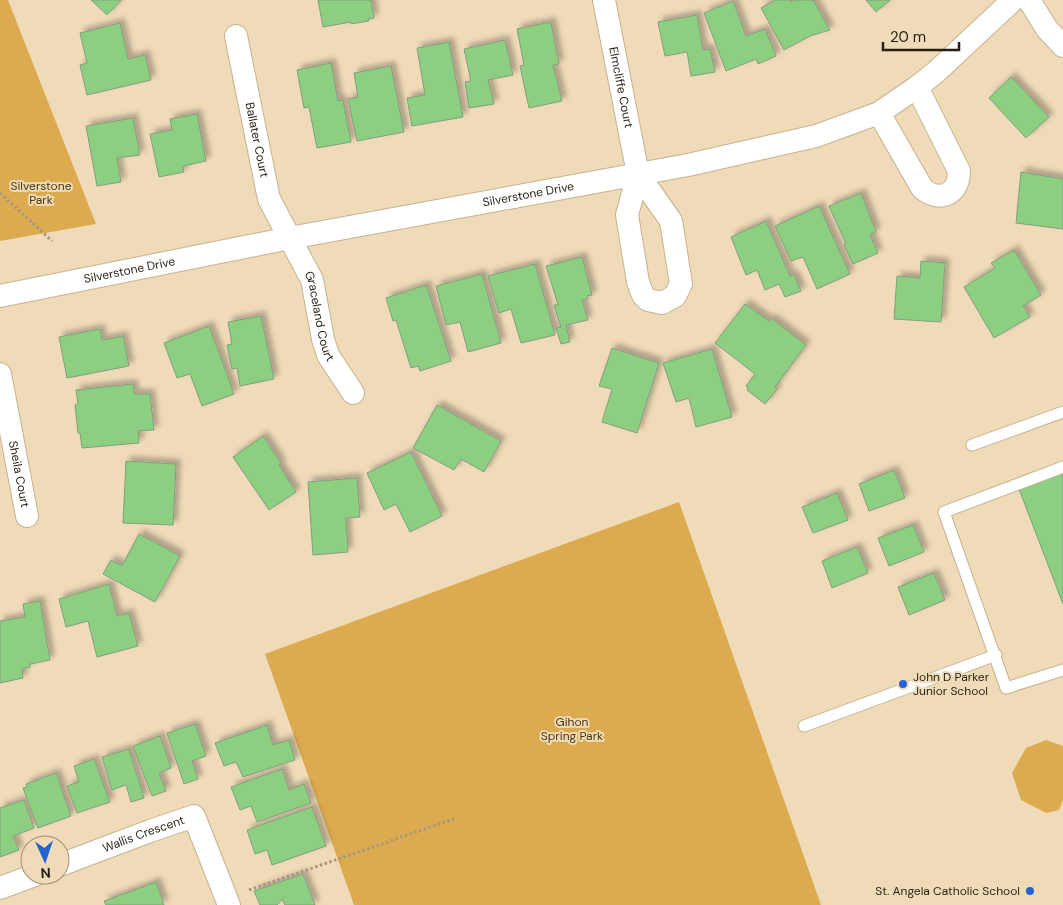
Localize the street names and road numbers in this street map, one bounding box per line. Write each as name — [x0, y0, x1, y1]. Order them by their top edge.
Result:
street label: Elmcliffe Court — [605, 45, 637, 130]
street label: Ballater Court — [242, 101, 273, 179]
street label: Silverstone Drive — [481, 178, 575, 211]
street label: Silverstone Drive — [82, 253, 177, 287]
street label: Graceland Court — [301, 268, 338, 365]
street label: Sheila Court — [5, 439, 33, 509]
street label: Wallis Crescent — [100, 812, 187, 856]

